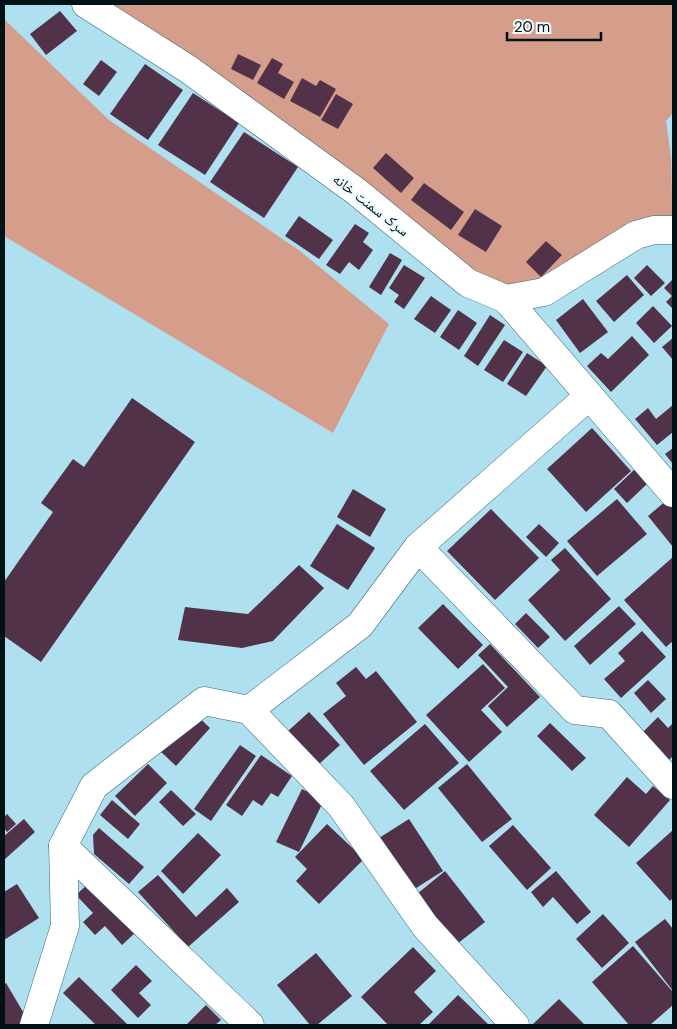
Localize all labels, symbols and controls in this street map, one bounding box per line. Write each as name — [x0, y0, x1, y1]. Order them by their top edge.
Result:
scale bar — [507, 10, 601, 42]
text: 20 m — [514, 17, 550, 37]
street label: سرک سمنت خانه — [329, 169, 413, 241]

